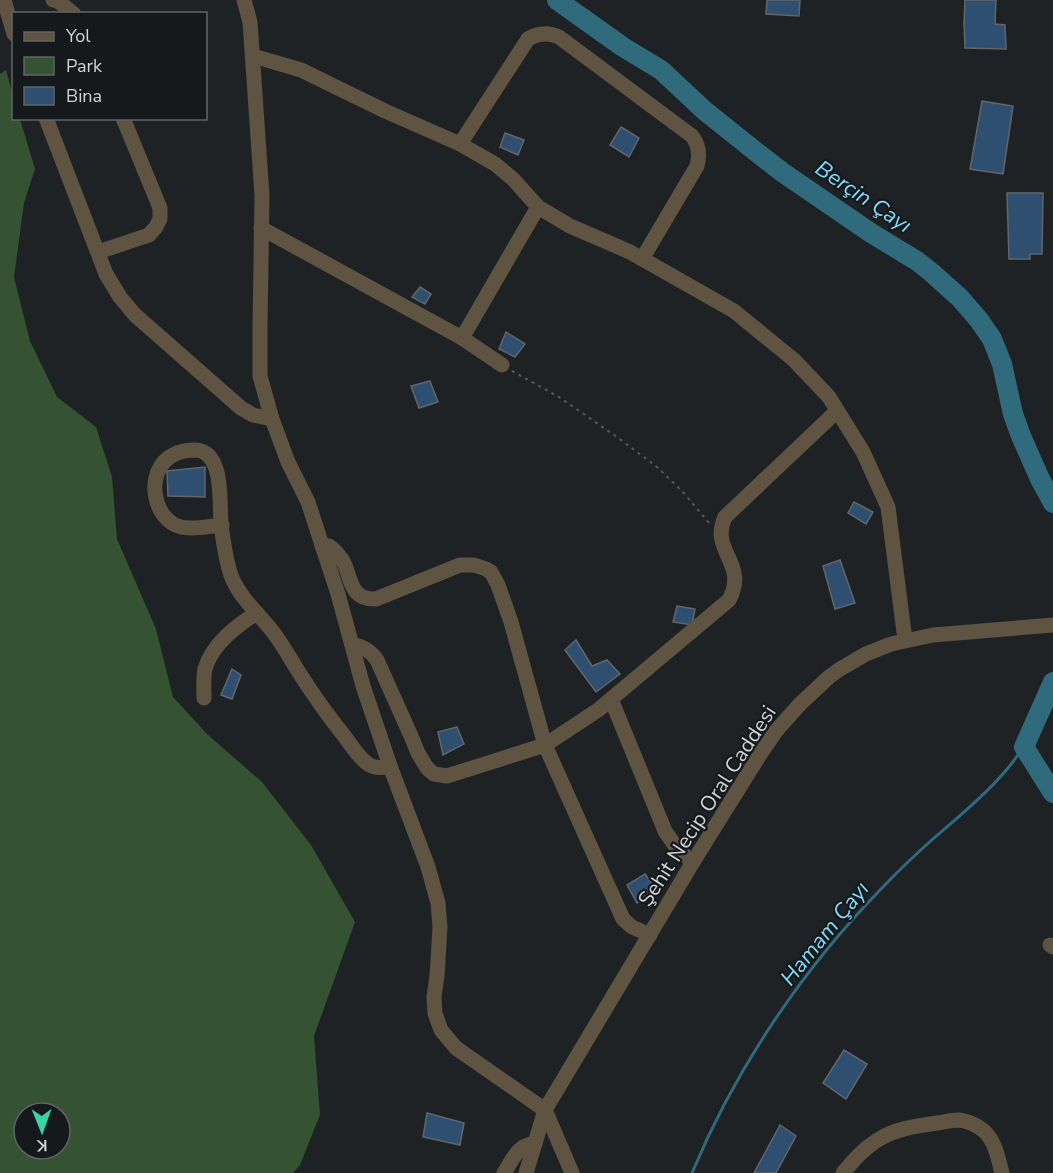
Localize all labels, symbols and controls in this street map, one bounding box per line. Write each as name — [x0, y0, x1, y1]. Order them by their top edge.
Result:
legend — [12, 12, 207, 120]
text: Yol — [65, 24, 91, 48]
text: Park — [66, 54, 103, 78]
text: Bina — [66, 84, 102, 108]
water label: Berçin Çayı — [809, 154, 917, 240]
street label: Şehit Necip Oral Caddesi — [631, 700, 783, 912]
water label: Hamam Çayı — [774, 875, 876, 992]
north arrow — [12, 1101, 72, 1161]
text: K — [35, 1134, 48, 1156]

